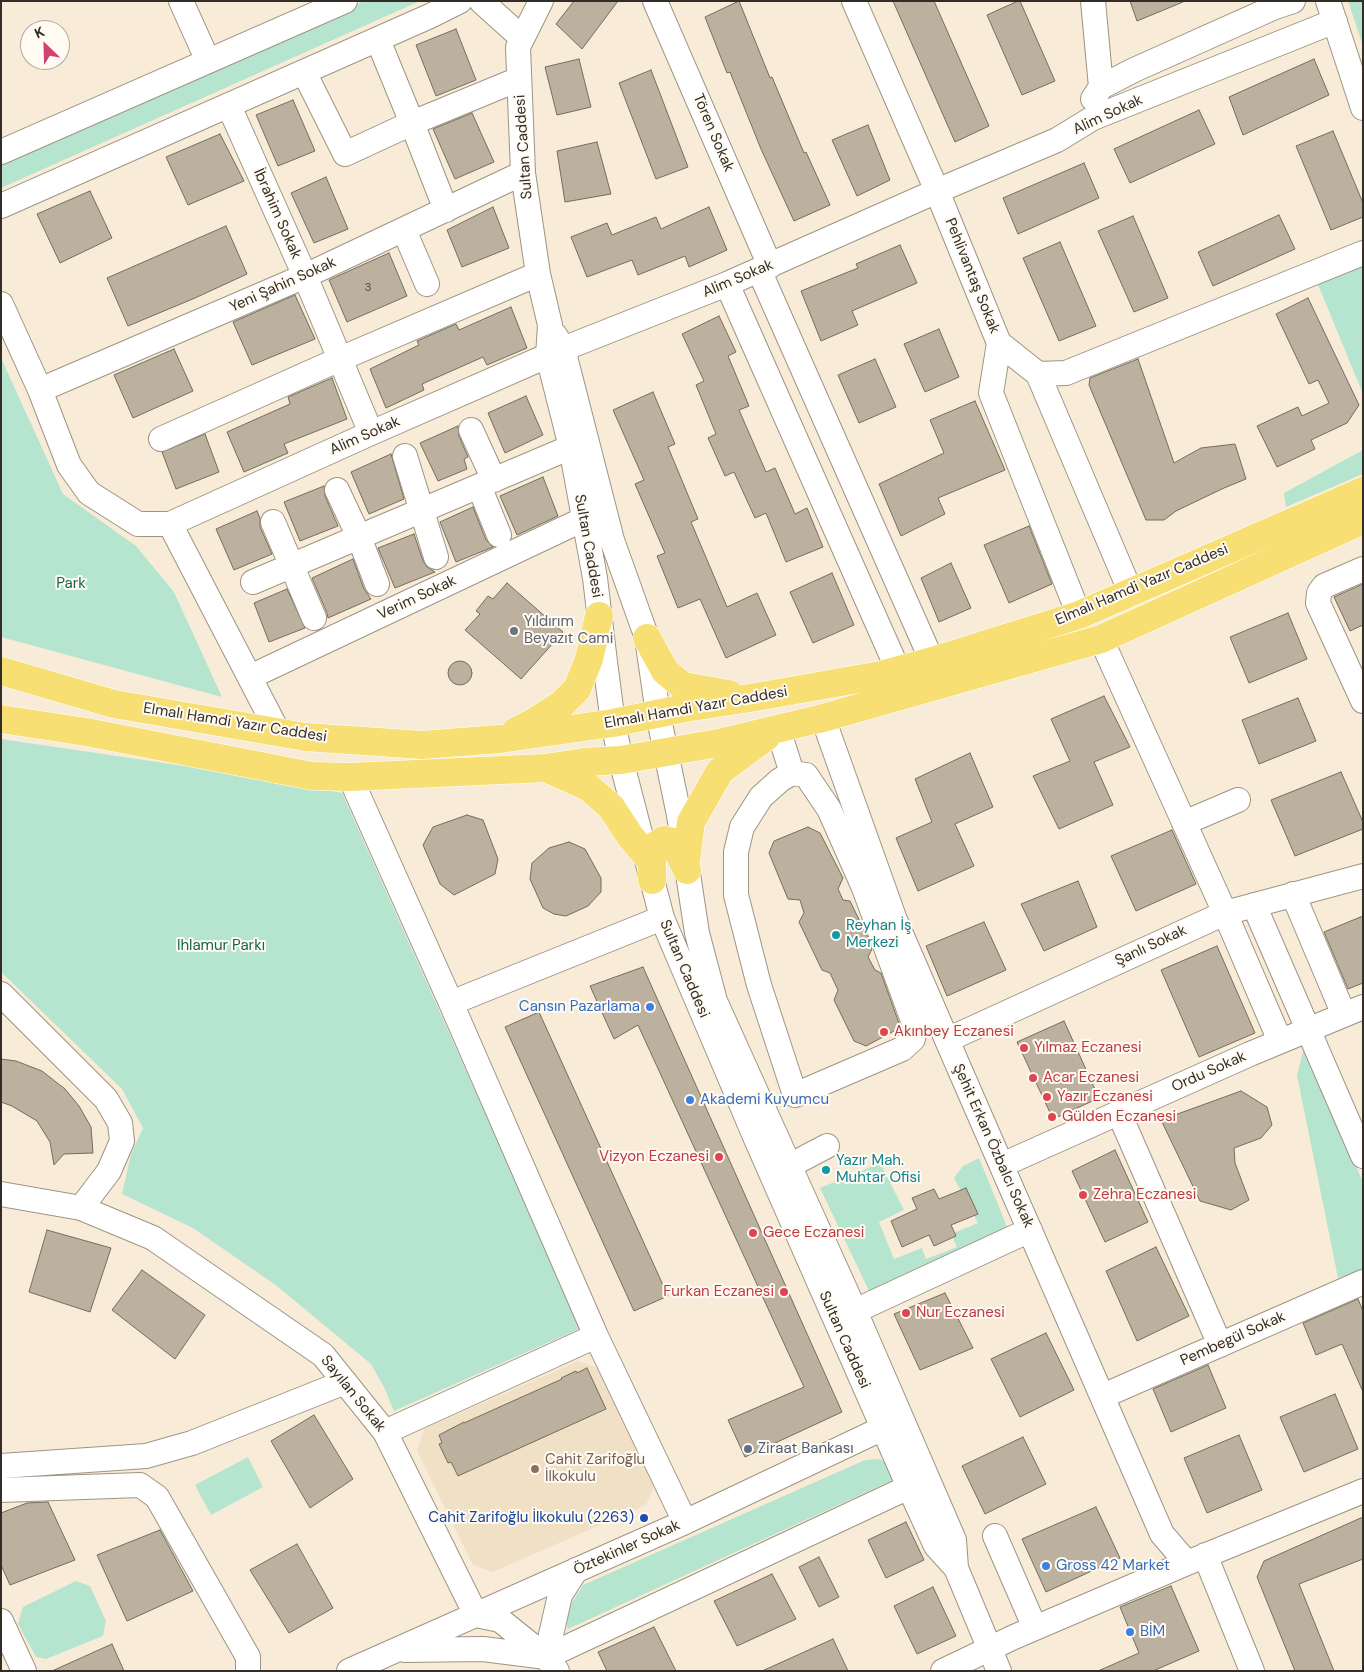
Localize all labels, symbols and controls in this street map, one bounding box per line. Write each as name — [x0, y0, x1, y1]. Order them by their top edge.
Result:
north arrow — [20, 20, 70, 70]
text: K — [31, 22, 47, 42]
street label: Tören Sokak — [688, 91, 738, 175]
street label: Alim Sokak — [1070, 91, 1146, 139]
street label: Sultan Caddesi — [511, 94, 537, 200]
street label: İbrahim Sokak — [249, 166, 305, 262]
street label: Pehlivantaş Sokak — [941, 216, 1003, 336]
street label: Yeni Şahin Sokak — [227, 253, 339, 317]
street label: Alim Sokak — [700, 256, 776, 302]
house number: 3 — [364, 281, 372, 295]
street label: Alim Sokak — [327, 413, 403, 459]
street label: Sultan Caddesi — [570, 493, 606, 599]
street label: Elmalı Hamdi Yazır Caddesi — [1053, 540, 1231, 630]
street label: Verim Sokak — [375, 572, 459, 624]
park label: Park — [56, 575, 86, 593]
place label: Yıldırım Beyazıt Cami — [524, 613, 613, 648]
marker: Yıldırım Beyazıt Cami — [508, 625, 520, 637]
street label: Elmalı Hamdi Yazır Caddesi — [603, 683, 789, 733]
street label: Elmalı Hamdi Yazır Caddesi — [142, 700, 328, 746]
street label: Sultan Caddesi — [655, 917, 713, 1021]
place label: Reyhan İş Merkezi — [846, 917, 911, 952]
street label: Şanlı Sokak — [1112, 922, 1190, 970]
marker: Reyhan İş Merkezi — [830, 929, 842, 941]
park label: Ihlamur Parkı — [177, 937, 265, 955]
place label: Cansın Pazarlama — [519, 998, 640, 1016]
marker: Cansın Pazarlama — [644, 1001, 656, 1013]
place label: Akınbey Eczanesi — [894, 1023, 1014, 1041]
marker: Akınbey Eczanesi — [878, 1026, 890, 1038]
place label: Yılmaz Eczanesi — [1034, 1039, 1142, 1057]
marker: Yılmaz Eczanesi — [1018, 1042, 1030, 1054]
street label: Ordu Sokak — [1169, 1048, 1249, 1096]
street label: Şehit Erkan Özbalcı Sokak — [949, 1061, 1037, 1231]
place label: Acar Eczanesi — [1043, 1069, 1139, 1087]
marker: Acar Eczanesi — [1027, 1072, 1039, 1084]
place label: Yazır Eczanesi — [1057, 1088, 1153, 1106]
place label: Akademi Kuyumcu — [700, 1091, 829, 1109]
marker: Yazır Eczanesi — [1041, 1091, 1053, 1103]
marker: Akademi Kuyumcu — [684, 1094, 696, 1106]
place label: Gülden Eczanesi — [1062, 1108, 1176, 1126]
marker: Gülden Eczanesi — [1046, 1111, 1058, 1123]
place label: Vizyon Eczanesi — [599, 1148, 709, 1166]
marker: Vizyon Eczanesi — [713, 1151, 725, 1163]
place label: Yazır Mah. Muhtar Ofisi — [836, 1152, 921, 1187]
marker: Yazır Mah. Muhtar Ofisi — [820, 1164, 832, 1176]
place label: Zehra Eczanesi — [1093, 1186, 1196, 1204]
marker: Zehra Eczanesi — [1077, 1189, 1089, 1201]
place label: Gece Eczanesi — [763, 1224, 864, 1242]
marker: Gece Eczanesi — [747, 1227, 759, 1239]
place label: Furkan Eczanesi — [663, 1283, 774, 1301]
marker: Furkan Eczanesi — [778, 1286, 790, 1298]
street label: Sultan Caddesi — [814, 1289, 874, 1391]
place label: Nur Eczanesi — [916, 1304, 1005, 1322]
marker: Nur Eczanesi — [900, 1307, 912, 1319]
street label: Pembegül Sokak — [1178, 1308, 1288, 1370]
street label: Sayılan Sokak — [317, 1352, 389, 1436]
place label: Ziraat Bankası — [758, 1440, 854, 1458]
marker: Ziraat Bankası — [742, 1443, 754, 1455]
place label: Cahit Zarifoğlu İlkokulu — [545, 1451, 645, 1486]
marker: Cahit Zarifoğlu İlkokulu — [529, 1463, 541, 1475]
place label: Cahit Zarifoğlu İlkokulu (2263) — [428, 1509, 634, 1527]
marker: Cahit Zarifoğlu İlkokulu (2263) — [638, 1512, 650, 1524]
street label: Öztekinler Sokak — [571, 1516, 683, 1580]
place label: Gross 42 Market — [1056, 1557, 1170, 1575]
marker: Gross 42 Market — [1040, 1560, 1052, 1572]
place label: BİM — [1140, 1623, 1165, 1641]
marker: BİM — [1124, 1626, 1136, 1638]

